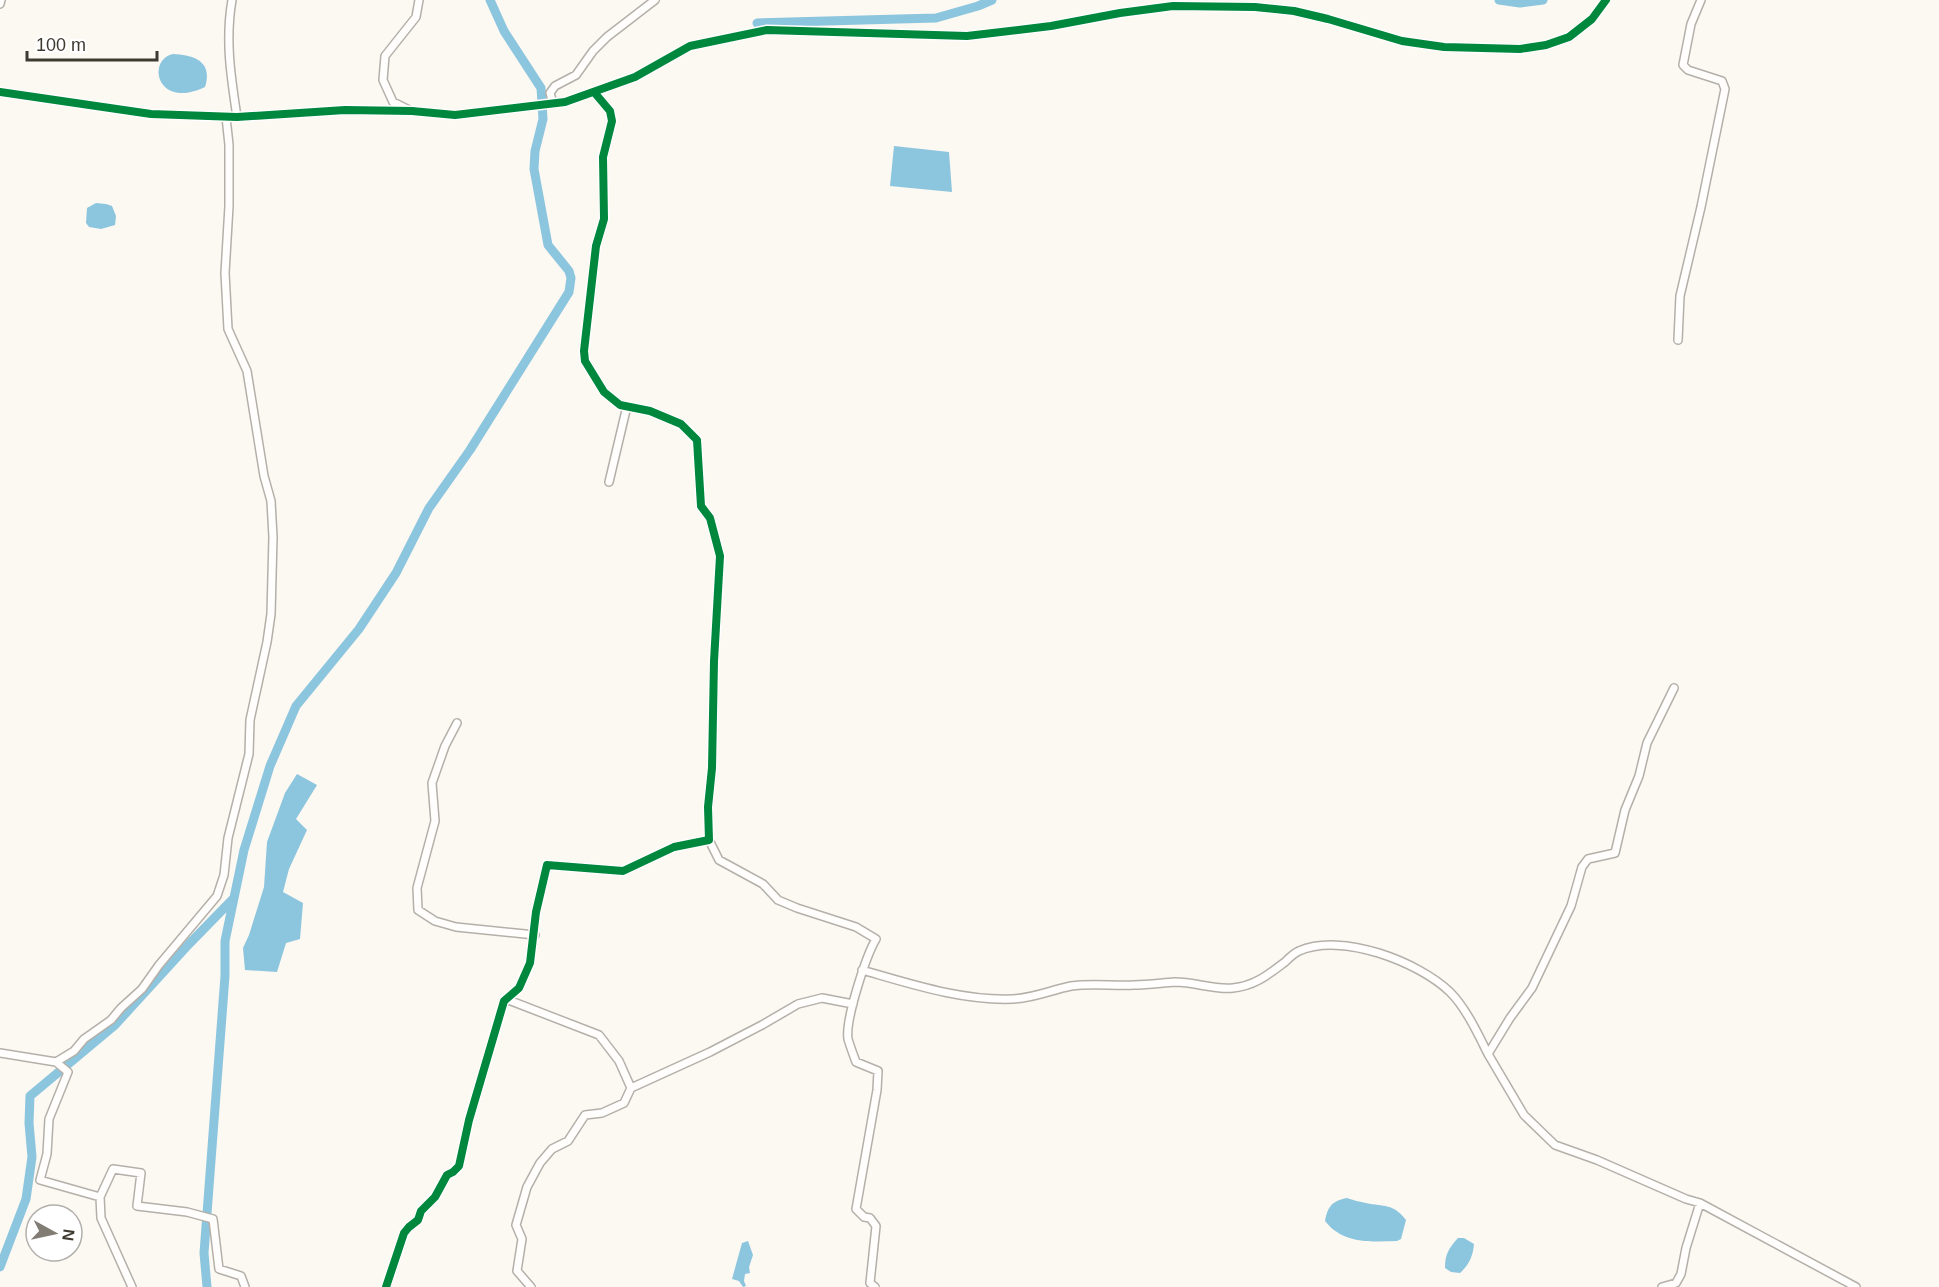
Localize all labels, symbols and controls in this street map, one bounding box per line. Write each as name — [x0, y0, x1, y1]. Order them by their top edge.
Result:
scale bar — [27, 24, 158, 62]
text: 100 m — [36, 35, 86, 55]
north arrow — [24, 1203, 84, 1263]
text: N — [59, 1228, 78, 1242]

